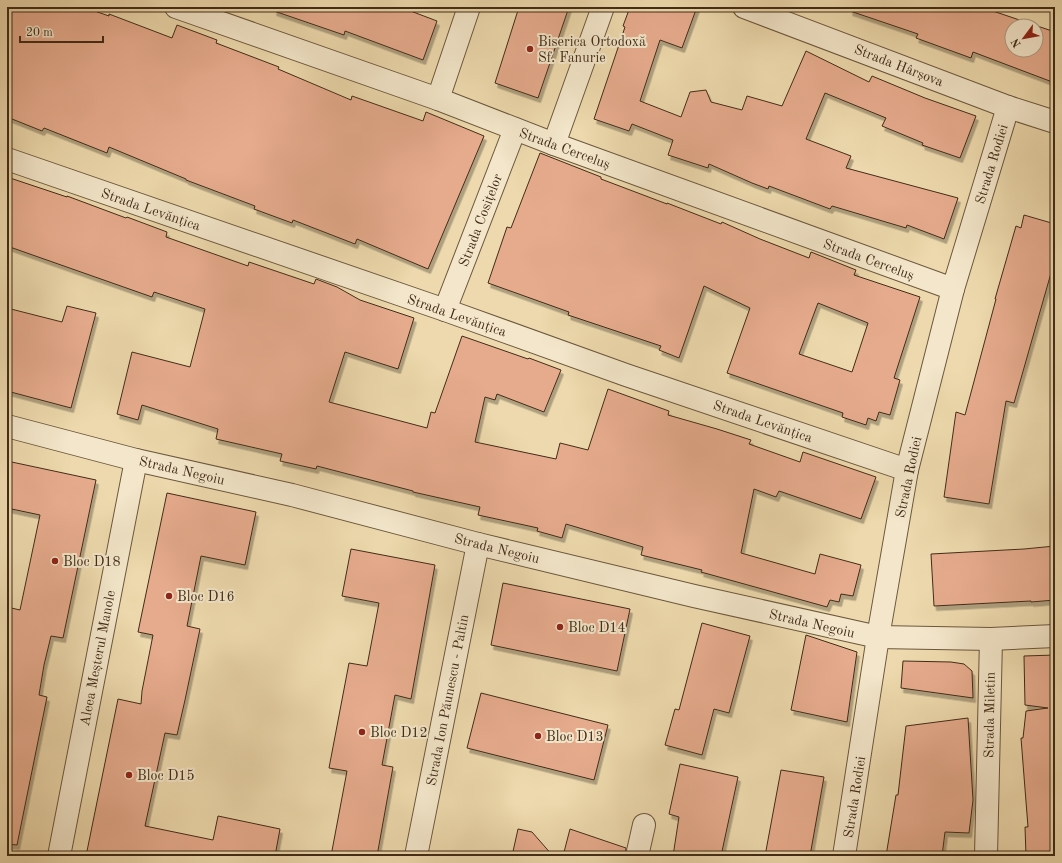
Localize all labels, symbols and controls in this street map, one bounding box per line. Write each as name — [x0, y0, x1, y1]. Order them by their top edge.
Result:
scale bar — [20, 18, 103, 44]
north arrow — [1004, 18, 1044, 58]
text: 20 m — [26, 27, 53, 39]
place label: Biserica Ortodoxă Sf. Fanurie — [538, 35, 646, 65]
text: N — [1010, 36, 1024, 49]
street label: Strada Hârșova — [852, 42, 945, 89]
marker: Biserica Ortodoxă Sf. Fanurie — [525, 44, 535, 54]
street label: Strada Rodiei — [973, 123, 1011, 206]
street label: Strada Cerceluș — [517, 126, 612, 172]
street label: Strada Cosițelor — [457, 172, 505, 269]
street label: Strada Levănțica — [99, 186, 202, 233]
street label: Strada Cerceluș — [821, 237, 916, 283]
street label: Strada Levănțica — [405, 292, 508, 339]
street label: Strada Levănțica — [711, 398, 814, 445]
street label: Strada Rodiei — [894, 435, 924, 519]
street label: Strada Negoiu — [138, 454, 226, 488]
street label: Strada Negoiu — [453, 532, 541, 566]
place label: Bloc D18 — [63, 555, 121, 569]
marker: Bloc D18 — [50, 556, 60, 566]
street label: Aleea Meșterul Manole — [78, 589, 118, 727]
place label: Bloc D16 — [177, 590, 235, 604]
marker: Bloc D16 — [164, 591, 174, 601]
street label: Strada Negoiu — [768, 607, 856, 641]
street label: Strada Ion Păunescu - Paltin — [424, 613, 472, 787]
place label: Bloc D14 — [568, 621, 626, 635]
marker: Bloc D14 — [555, 622, 565, 632]
street label: Strada Miletin — [982, 671, 998, 758]
place label: Bloc D12 — [370, 726, 428, 740]
marker: Bloc D12 — [357, 727, 367, 737]
place label: Bloc D13 — [546, 730, 604, 744]
marker: Bloc D13 — [533, 731, 543, 741]
street label: Strada Rodiei — [842, 755, 868, 839]
place label: Bloc D15 — [137, 769, 195, 783]
marker: Bloc D15 — [124, 770, 134, 780]

